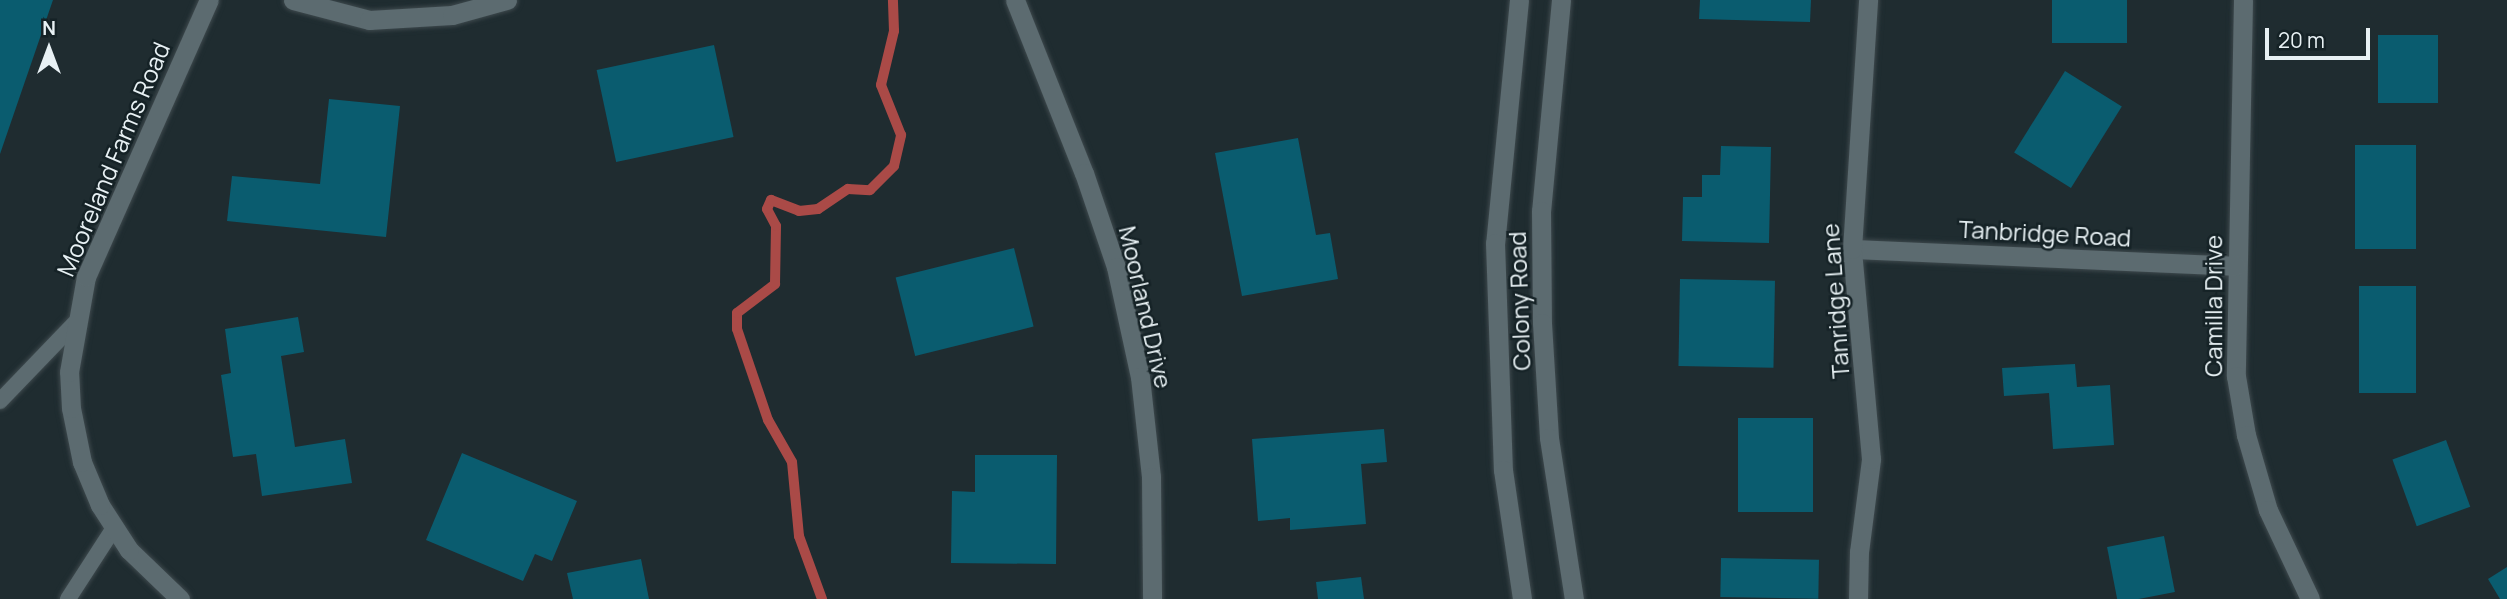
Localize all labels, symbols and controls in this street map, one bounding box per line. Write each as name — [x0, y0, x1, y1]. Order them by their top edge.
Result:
north arrow — [14, 14, 84, 84]
scale bar — [2269, 14, 2374, 58]
text: N — [42, 15, 56, 41]
text: 20 m — [2278, 26, 2325, 54]
street label: Mooreland Farms Road — [51, 38, 175, 280]
street label: Tanbridge Road — [1958, 214, 2132, 252]
street label: Tanridge Lane — [1815, 222, 1855, 380]
street label: Moorland Drive — [1113, 223, 1179, 391]
street label: Colony Road — [1502, 231, 1536, 371]
street label: Camilla Drive — [2199, 235, 2227, 377]

